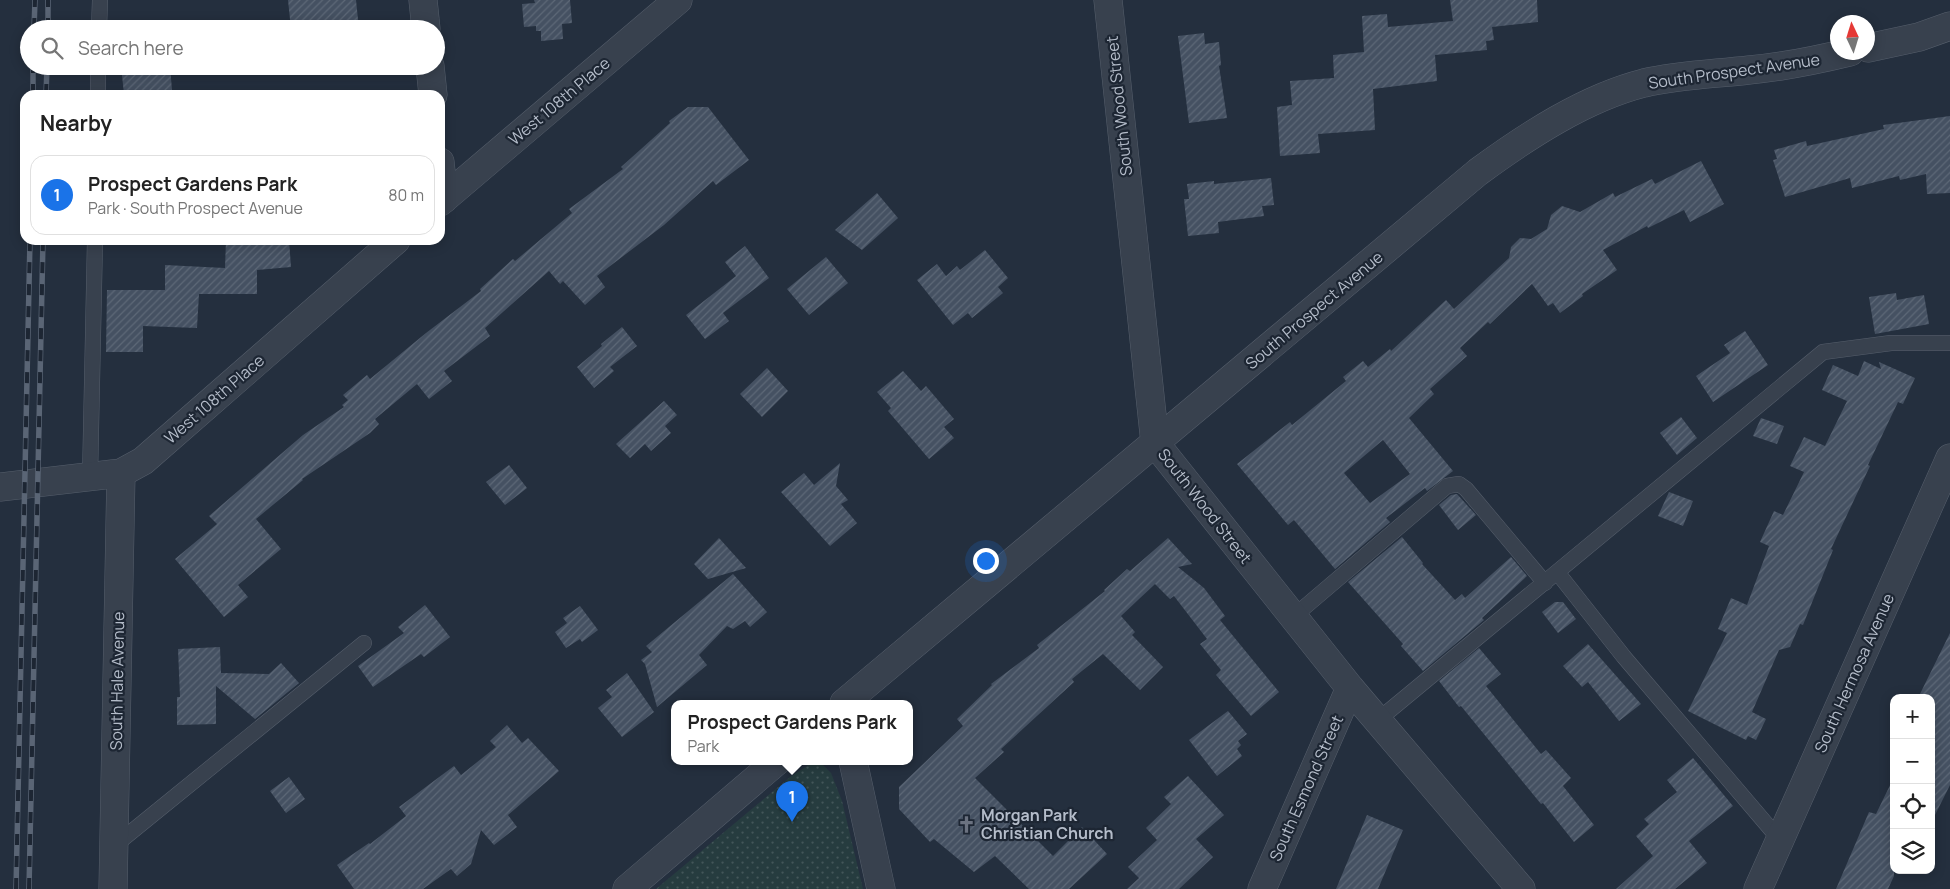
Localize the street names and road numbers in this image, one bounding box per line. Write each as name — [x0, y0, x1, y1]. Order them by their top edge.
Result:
street label: South Wood Street — [1101, 35, 1137, 177]
street label: South Prospect Avenue — [1647, 48, 1821, 94]
street label: West 108th Place — [504, 52, 614, 150]
street label: South Prospect Avenue — [1241, 246, 1387, 374]
street label: West 108th Place — [159, 349, 269, 449]
street label: South Wood Street — [1153, 444, 1257, 568]
street label: South Hermosa Avenue — [1809, 590, 1899, 756]
street label: South Hale Avenue — [105, 611, 129, 751]
street label: South Esmond Street — [1264, 712, 1348, 864]

